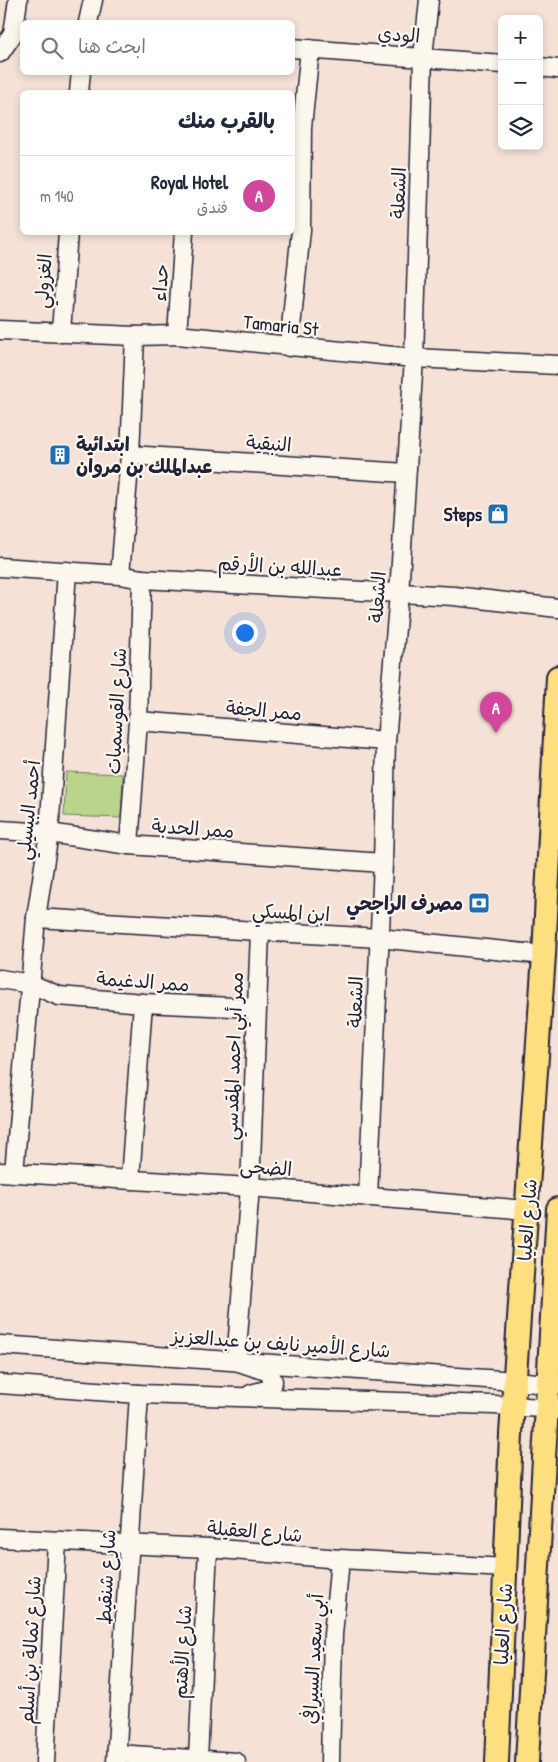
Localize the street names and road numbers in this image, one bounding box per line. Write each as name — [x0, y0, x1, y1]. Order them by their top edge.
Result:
street label: الودي — [377, 20, 421, 50]
street label: الشعلة — [384, 167, 412, 219]
street label: الغزولي — [28, 253, 62, 310]
street label: حداء — [146, 264, 174, 302]
street label: Tamaria St — [242, 308, 320, 342]
street label: النبقية — [245, 428, 293, 458]
street label: عبدالله بن الأرقم — [217, 550, 343, 584]
street label: الشعلة — [362, 570, 392, 624]
street label: شارع القوسميات — [100, 647, 133, 775]
street label: ممر الجفة — [225, 694, 303, 726]
street label: أحمد البسيلي — [10, 758, 50, 862]
street label: ممر الحدبة — [151, 812, 235, 844]
street label: ابن المسكي — [251, 897, 331, 931]
street label: ممر الدغيمة — [96, 965, 190, 997]
street label: ممر أبي احمد المقدسي — [217, 971, 253, 1141]
street label: الشعلة — [341, 976, 369, 1028]
street label: الضحى — [239, 1152, 293, 1182]
street label: شارع العليا — [511, 1178, 544, 1262]
street label: شارع الأمير نايف بن عبدالعزيز — [169, 1322, 391, 1365]
street label: شارع العقيلة — [206, 1514, 304, 1549]
street label: شارع شنقيط — [91, 1529, 122, 1625]
street label: شارع ثمالة بن أسلم — [13, 1575, 49, 1725]
street label: شارع العليا — [488, 1582, 519, 1666]
street label: أبي سعيد السيرافي — [297, 1593, 333, 1725]
street label: شارع الأهتم — [167, 1604, 199, 1700]

